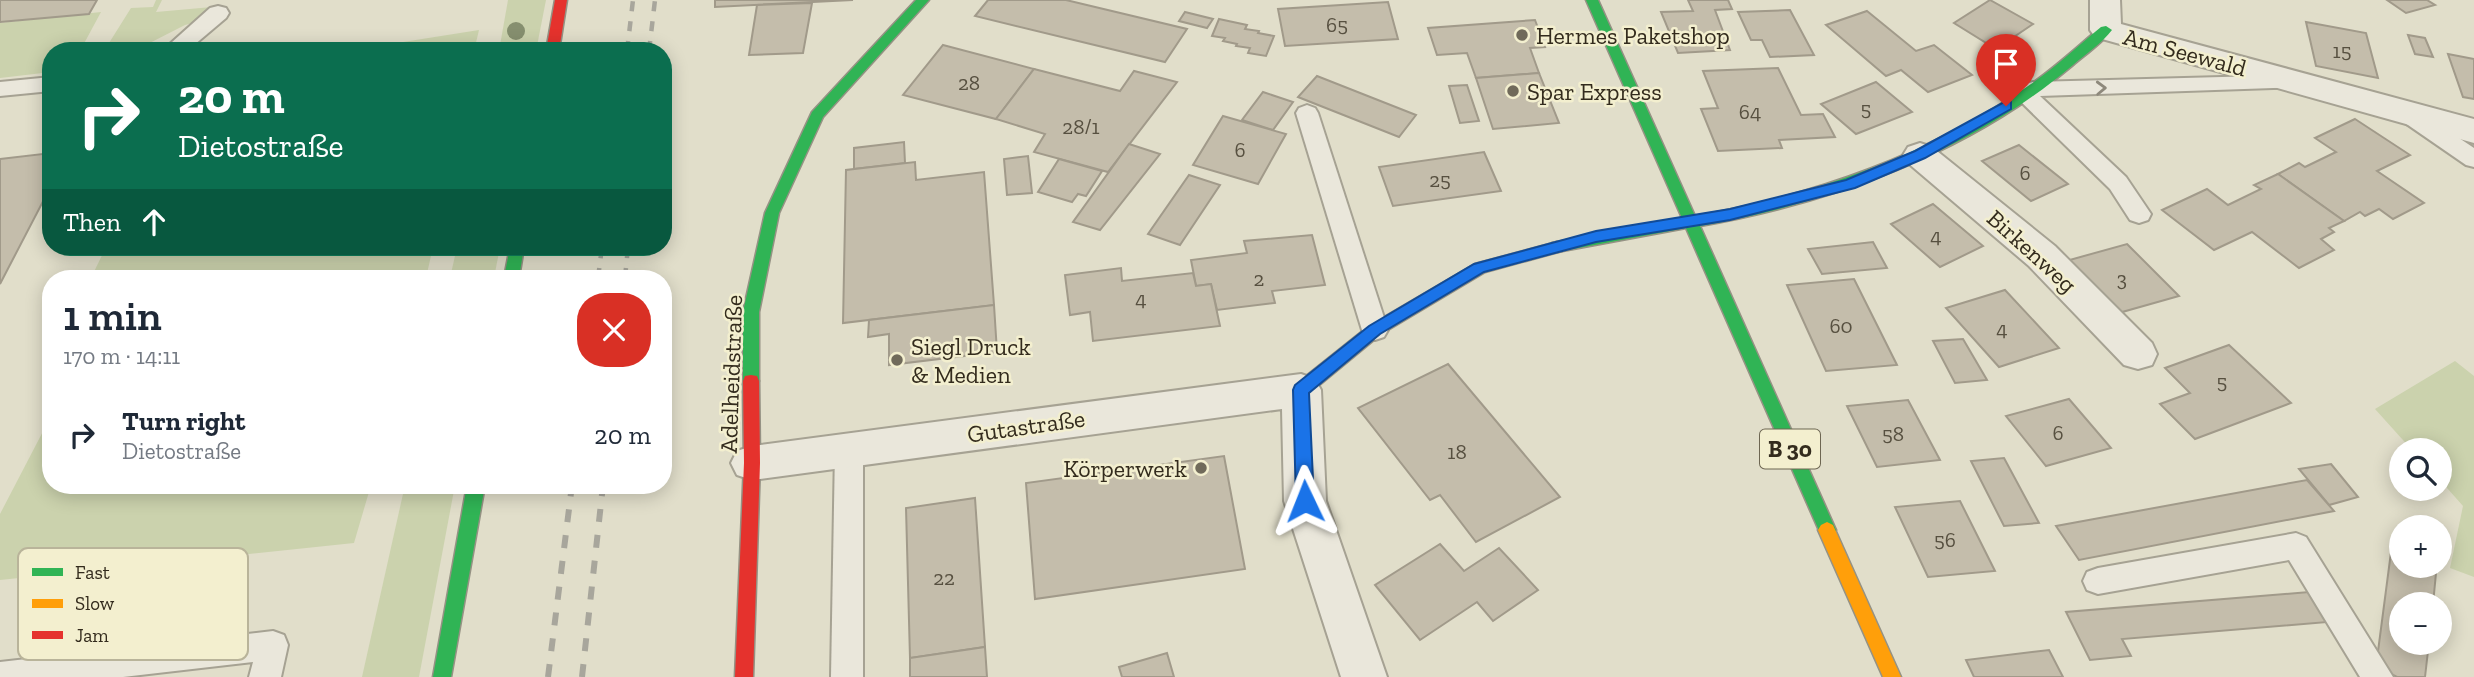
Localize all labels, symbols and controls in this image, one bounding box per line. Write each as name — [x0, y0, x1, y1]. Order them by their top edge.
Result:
house number: 65 — [1326, 12, 1348, 37]
place label: Hermes Paketshop — [1536, 21, 1730, 50]
street label: Am Seewald — [2120, 22, 2250, 82]
marker: Hermes Paketshop — [1514, 27, 1530, 43]
pin — [1976, 34, 2036, 106]
house number: 15 — [2333, 38, 2351, 63]
icon: arrive — [1987, 45, 2025, 83]
text: 20 m — [178, 67, 285, 126]
icon: right — [63, 70, 154, 161]
house number: 28 — [958, 70, 980, 95]
place label: Spar Express — [1527, 77, 1662, 106]
one-way arrow — [2096, 80, 2107, 95]
marker: Spar Express — [1505, 83, 1521, 99]
house number: 5 — [1861, 96, 1871, 121]
house number: 64 — [1739, 99, 1761, 124]
house number: 28/1 — [1062, 114, 1100, 139]
text: Dietostraße — [178, 127, 344, 165]
house number: 6 — [1234, 137, 1246, 162]
house number: 6 — [2019, 160, 2031, 185]
house number: 25 — [1429, 167, 1451, 192]
icon: ahead — [135, 203, 173, 241]
street label: Birkenweg — [1981, 203, 2083, 299]
text: Then — [63, 206, 121, 238]
house number: 4 — [1930, 223, 1942, 248]
house number: 2 — [1254, 266, 1264, 291]
house number: 3 — [2117, 266, 2127, 291]
house number: 4 — [1135, 286, 1147, 311]
text: 1 min — [63, 290, 162, 341]
button: close — [577, 293, 651, 367]
street label: Adelheidstraße — [714, 294, 748, 454]
house number: 60 — [1829, 313, 1853, 338]
house number: 4 — [1996, 316, 2008, 341]
place label: Siegl Druck & Medien — [911, 332, 1031, 389]
text: 170 m · 14:11 — [63, 342, 180, 370]
marker: Siegl Druck & Medien — [889, 352, 905, 368]
house number: 5 — [2217, 369, 2227, 394]
street label: Gutastraße — [965, 403, 1087, 449]
text: Turn right — [122, 405, 245, 437]
icon: right — [63, 416, 101, 454]
text: 20 m — [594, 419, 651, 451]
house number: 6 — [2052, 420, 2064, 445]
house number: 58 — [1882, 421, 1904, 446]
road number: B 30 — [1760, 430, 1820, 468]
text: Dietostraße — [122, 437, 241, 465]
map controls — [2389, 438, 2452, 655]
button: search — [2389, 438, 2452, 501]
house number: 18 — [1447, 439, 1467, 464]
place label: Körperwerk — [1063, 454, 1188, 483]
marker: Körperwerk — [1193, 460, 1209, 476]
position arrow — [1268, 464, 1342, 538]
button: + — [2389, 515, 2452, 578]
house number: 56 — [1934, 527, 1956, 552]
legend — [18, 548, 248, 660]
text: Fast — [75, 561, 110, 584]
house number: 22 — [933, 565, 955, 590]
text: Slow — [75, 592, 115, 615]
button: − — [2389, 592, 2452, 655]
text: Jam — [75, 624, 109, 647]

